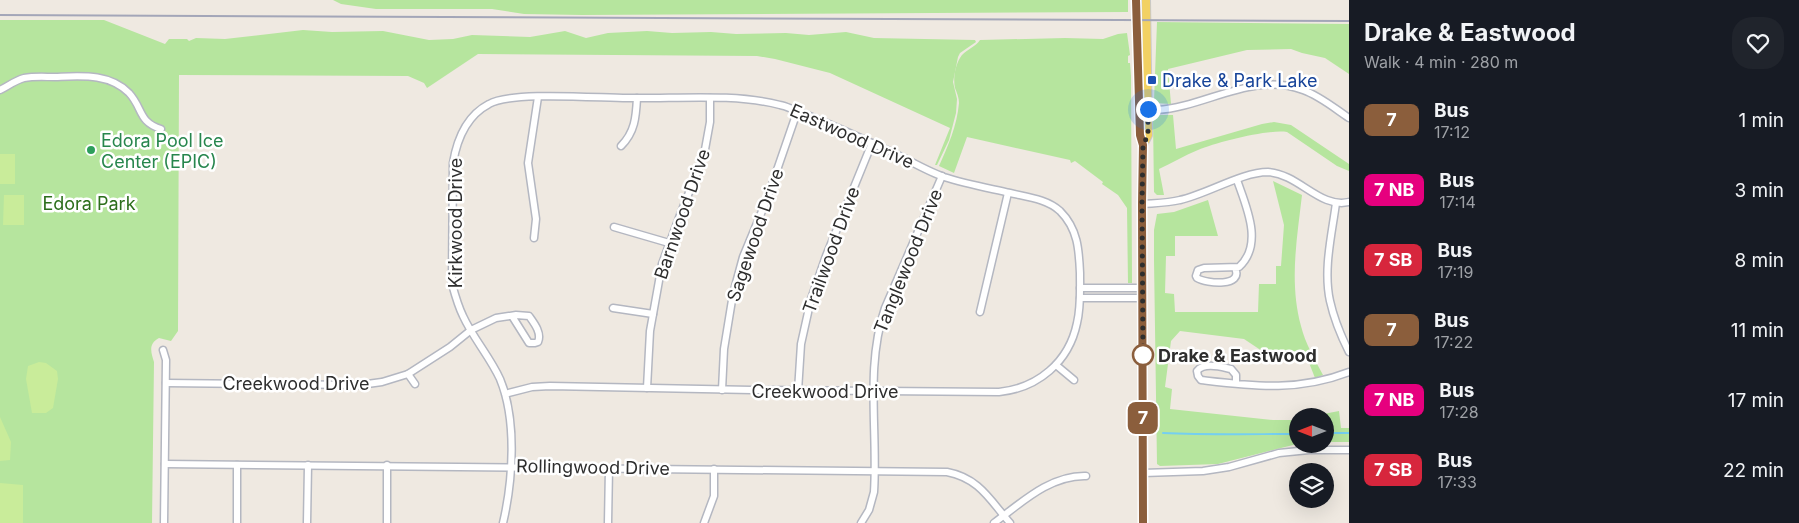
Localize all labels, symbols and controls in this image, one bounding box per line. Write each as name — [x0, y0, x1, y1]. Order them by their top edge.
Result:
button: heart — [1732, 17, 1784, 69]
text: Drake & Eastwood — [1364, 18, 1576, 47]
text: Walk · 4 min · 280 m — [1364, 52, 1518, 72]
place label: Drake & Park Lake — [1162, 70, 1317, 91]
marker: Drake & Park Lake — [1146, 74, 1158, 86]
your location — [1136, 97, 1161, 122]
street label: Eastwood Drive — [787, 99, 917, 173]
text: Bus — [1434, 99, 1469, 122]
text: 7 — [1386, 109, 1397, 130]
text: 1 min — [1738, 109, 1784, 132]
text: 17:12 — [1434, 122, 1470, 142]
place label: Edora Pool Ice Center (EPIC) — [101, 130, 224, 172]
marker: Edora Pool Ice Center (EPIC) — [85, 144, 97, 156]
street label: Barnwood Drive — [650, 146, 714, 282]
street label: Kirkwood Drive — [445, 158, 466, 288]
street label: Sagewood Drive — [722, 166, 788, 304]
text: Bus — [1439, 169, 1474, 192]
text: 7 NB — [1374, 179, 1414, 200]
text: 3 min — [1734, 179, 1784, 202]
street label: Trailwood Drive — [798, 184, 864, 316]
street label: Tanglewood Drive — [870, 186, 946, 336]
text: 17:14 — [1439, 192, 1476, 212]
park label: Edora Park — [42, 193, 136, 214]
text: Bus — [1437, 239, 1472, 262]
text: 7 SB — [1374, 249, 1412, 270]
text: 8 min — [1734, 249, 1784, 272]
text: 17:19 — [1437, 262, 1474, 282]
text: Bus — [1434, 309, 1469, 332]
text: 7 — [1386, 319, 1397, 340]
text: 11 min — [1731, 319, 1784, 342]
text: 17:22 — [1434, 332, 1473, 352]
marker: Drake & Eastwood — [1132, 344, 1154, 366]
place label: Drake & Eastwood — [1158, 345, 1317, 366]
street label: Creekwood Drive — [222, 373, 370, 394]
text: Bus — [1439, 379, 1474, 402]
street label: Creekwood Drive — [751, 381, 899, 402]
text: 7 NB — [1374, 389, 1414, 410]
text: 17 min — [1728, 389, 1784, 412]
line badge: 7 — [1127, 402, 1159, 434]
text: 17:28 — [1439, 402, 1479, 422]
text: 7 — [1138, 407, 1148, 428]
north arrow — [1289, 408, 1334, 452]
map controls — [1289, 408, 1334, 508]
text: Bus — [1437, 449, 1472, 472]
street label: Rollingwood Drive — [516, 455, 670, 479]
text: 7 SB — [1374, 459, 1412, 480]
text: 22 min — [1723, 459, 1784, 482]
button: layers — [1289, 463, 1334, 508]
text: 17:33 — [1437, 472, 1477, 492]

